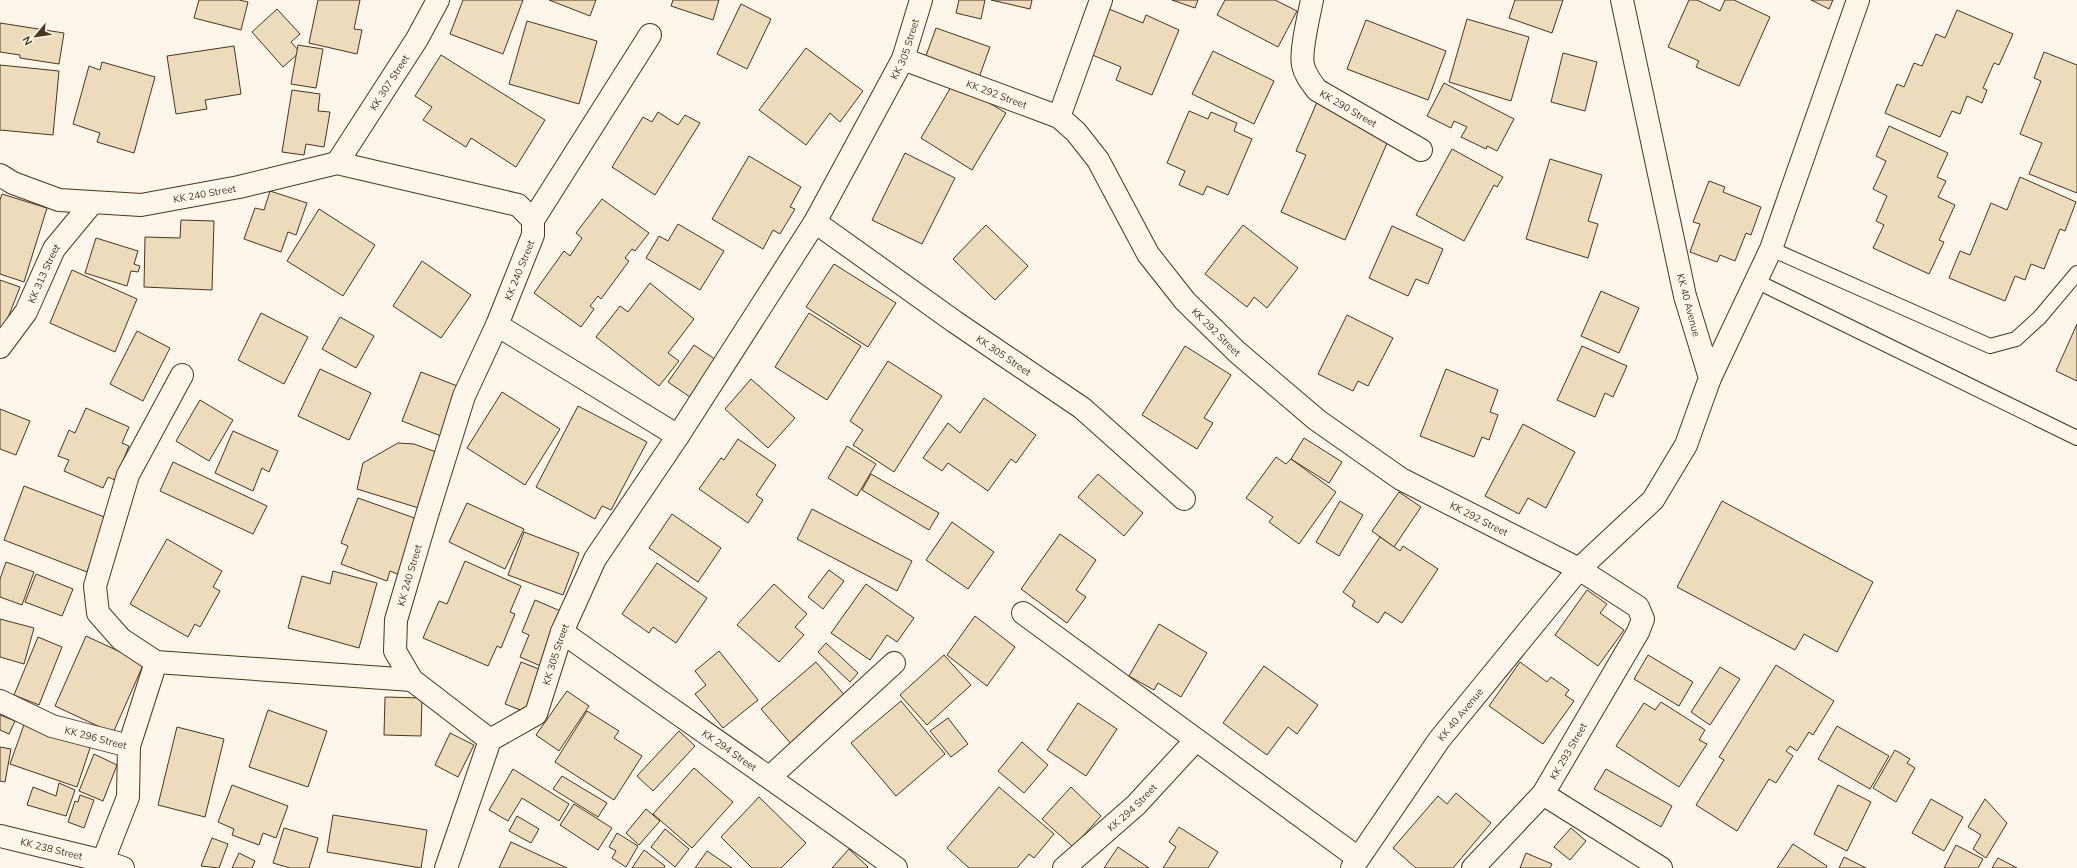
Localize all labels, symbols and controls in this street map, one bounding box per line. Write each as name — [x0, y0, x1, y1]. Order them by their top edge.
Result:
north arrow — [16, 16, 56, 56]
street label: KK 305 Street — [887, 17, 922, 82]
text: N — [19, 34, 35, 48]
street label: KK 307 Street — [367, 52, 412, 113]
street label: KK 292 Street — [964, 77, 1029, 112]
street label: KK 290 Street — [1317, 87, 1379, 130]
street label: KK 240 Street — [172, 182, 238, 206]
street label: KK 240 Street — [502, 238, 538, 302]
street label: KK 313 Street — [25, 241, 63, 305]
street label: KK 40 Avenue — [1674, 272, 1703, 338]
street label: KK 292 Street — [1189, 305, 1244, 360]
street label: KK 305 Street — [974, 332, 1034, 379]
street label: KK 292 Street — [1448, 499, 1511, 539]
street label: KK 240 Street — [394, 542, 425, 607]
street label: KK 305 Street — [540, 621, 572, 687]
street label: KK 40 Avenue — [1435, 685, 1486, 744]
street label: KK 293 Street — [1547, 720, 1590, 782]
street label: KK 296 Street — [63, 724, 129, 752]
street label: KK 294 Street — [700, 727, 760, 774]
street label: KK 294 Street — [1105, 781, 1160, 834]
street label: KK 238 Street — [19, 835, 84, 863]

